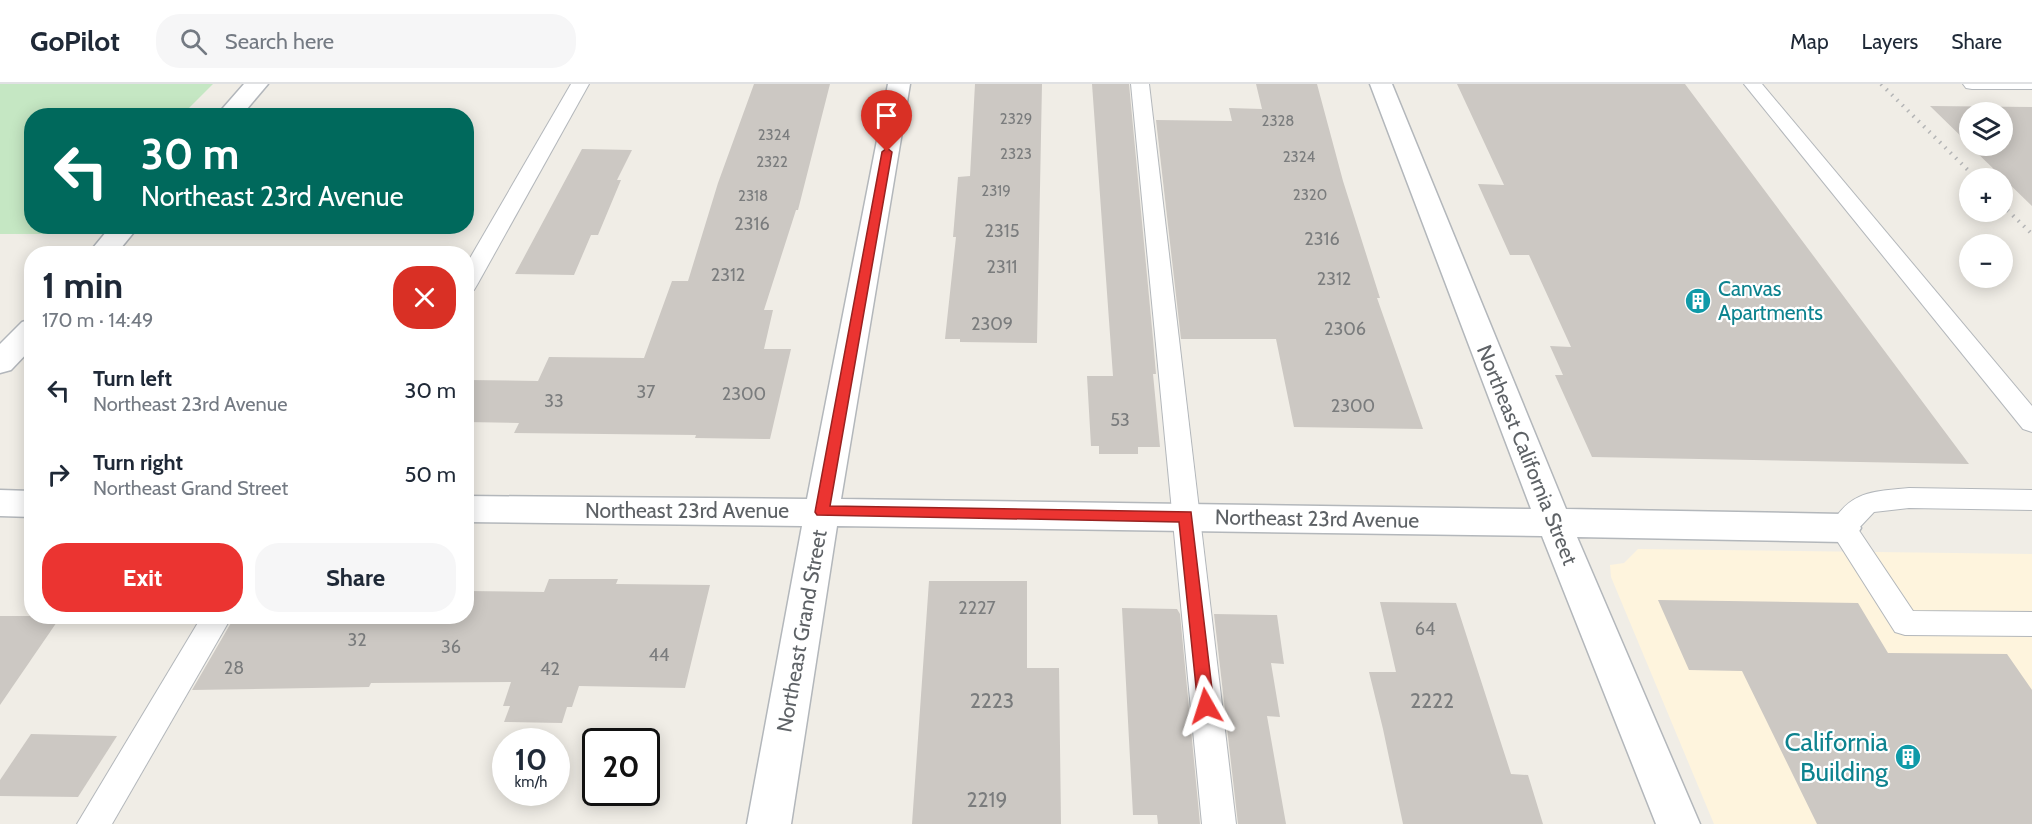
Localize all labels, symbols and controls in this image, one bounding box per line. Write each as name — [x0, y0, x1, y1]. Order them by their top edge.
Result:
search box — [156, 14, 576, 68]
text: GoPilot — [30, 24, 120, 58]
icon: search — [177, 25, 210, 58]
text: Search here — [225, 28, 334, 55]
text: Map — [1790, 29, 1829, 54]
text: Layers — [1862, 29, 1918, 54]
text: Share — [1951, 29, 2002, 54]
pin — [861, 90, 912, 152]
icon: arrive — [870, 99, 903, 132]
map controls — [1959, 102, 2013, 288]
button: layers — [1959, 102, 2013, 156]
house number: 2329 — [1000, 110, 1032, 128]
house number: 2328 — [1262, 112, 1294, 130]
house number: 2324 — [758, 126, 791, 144]
text: 30 m — [141, 128, 239, 180]
icon: left — [42, 132, 120, 210]
house number: 2323 — [1000, 145, 1032, 163]
house number: 2324 — [1283, 148, 1316, 166]
house number: 2322 — [756, 153, 788, 171]
button: + — [1959, 168, 2013, 222]
text: Northeast 23rd Avenue — [141, 180, 404, 213]
house number: 2319 — [981, 182, 1011, 200]
house number: 2320 — [1293, 186, 1327, 204]
house number: 2318 — [738, 187, 768, 205]
house number: 2316 — [734, 213, 770, 235]
house number: 2315 — [985, 220, 1019, 242]
house number: 2316 — [1304, 228, 1340, 250]
button: − — [1959, 234, 2013, 288]
house number: 2311 — [987, 256, 1017, 278]
text: 1 min — [42, 263, 123, 307]
house number: 2312 — [711, 264, 745, 286]
button: close — [393, 266, 456, 329]
house number: 2312 — [1317, 268, 1351, 290]
place label: Canvas Apartments — [1718, 276, 1823, 325]
building icon: Canvas Apartments — [1683, 286, 1713, 316]
text: 170 m · 14:49 — [42, 308, 153, 332]
house number: 2309 — [971, 313, 1013, 335]
house number: 2306 — [1324, 318, 1366, 340]
street label: Northeast California Street — [1472, 341, 1583, 568]
text: Turn left — [93, 365, 172, 392]
icon: left — [42, 374, 75, 407]
text: 30 m — [404, 377, 456, 404]
house number: 37 — [637, 381, 655, 403]
house number: 2300 — [722, 383, 766, 405]
house number: 33 — [544, 390, 564, 412]
text: Northeast 23rd Avenue — [93, 392, 287, 416]
house number: 2300 — [1331, 395, 1375, 417]
house number: 53 — [1110, 409, 1130, 431]
text: Turn right — [93, 449, 183, 476]
icon: right — [42, 458, 75, 491]
text: 50 m — [404, 461, 456, 488]
text: Northeast Grand Street — [93, 476, 288, 500]
street label: Northeast 23rd Avenue — [585, 498, 789, 523]
street label: Northeast 23rd Avenue — [1215, 504, 1420, 533]
street label: Northeast Grand Street — [771, 528, 832, 734]
button: Exit — [42, 543, 243, 612]
button: Share — [255, 543, 456, 612]
house number: 2227 — [958, 597, 996, 619]
house number: 64 — [1415, 618, 1435, 640]
house number: 32 — [347, 629, 367, 651]
house number: 36 — [441, 636, 461, 658]
house number: 44 — [649, 644, 669, 666]
house number: 28 — [224, 657, 244, 679]
house number: 42 — [540, 658, 560, 680]
position arrow — [1174, 674, 1238, 738]
house number: 2223 — [970, 688, 1014, 713]
house number: 2222 — [1410, 688, 1454, 713]
place label: California Building — [1784, 726, 1889, 788]
speed limit sign: 20 — [582, 728, 660, 806]
text: 10 — [515, 741, 547, 778]
building icon: California Building — [1893, 742, 1923, 772]
text: km/h — [515, 773, 547, 791]
house number: 2219 — [967, 787, 1007, 812]

